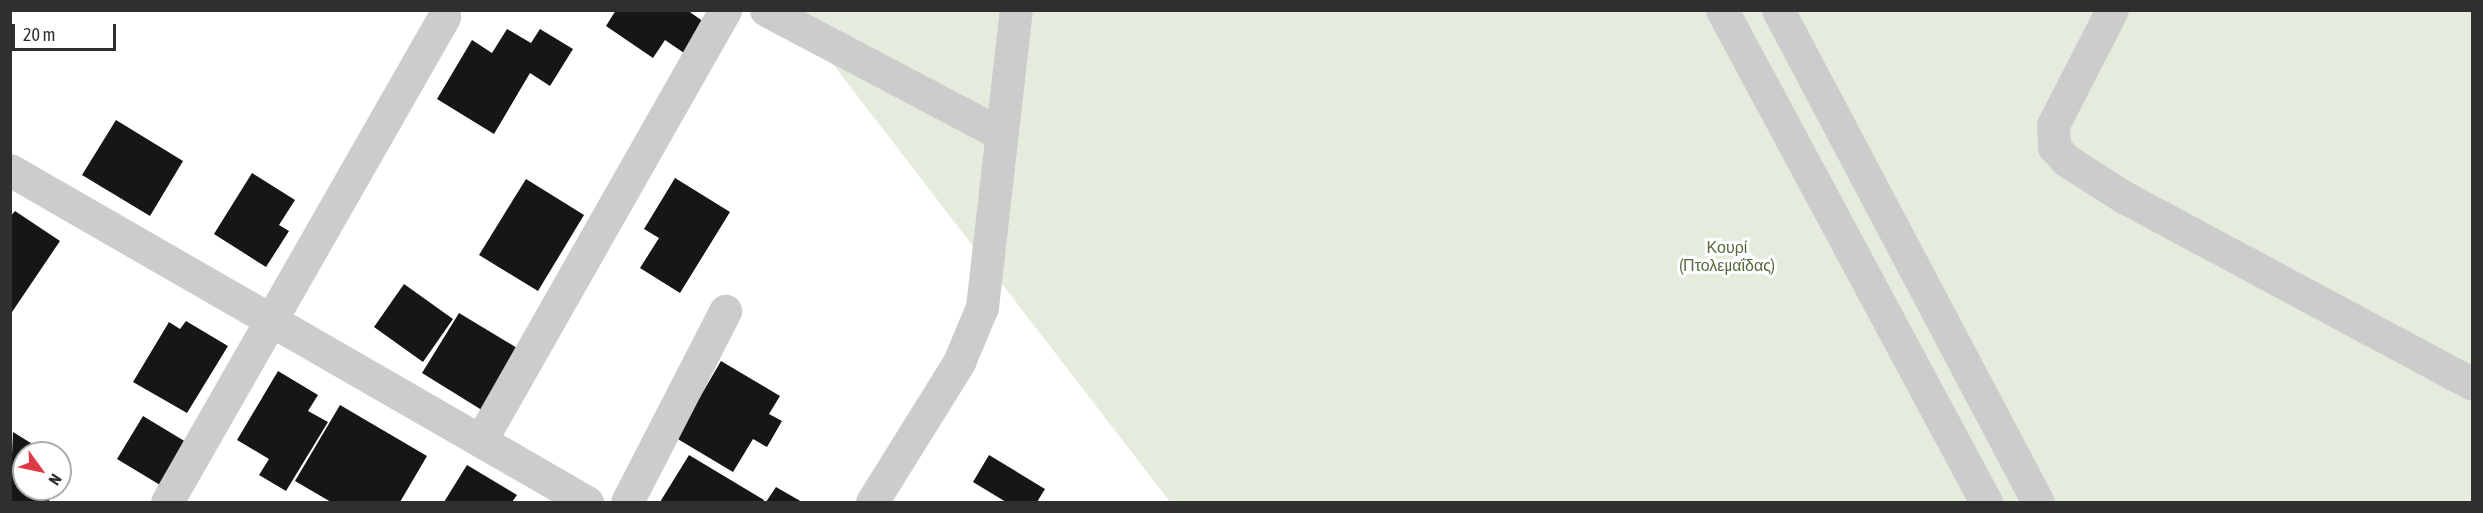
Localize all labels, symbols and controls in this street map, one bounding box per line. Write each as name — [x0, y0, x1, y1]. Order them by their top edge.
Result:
scale bar — [15, 12, 118, 50]
text: 20 m — [23, 24, 55, 45]
park label: Κουρί (Πτολεμαΐδας) — [1679, 237, 1775, 275]
north arrow — [12, 441, 72, 501]
text: N — [45, 471, 66, 489]

